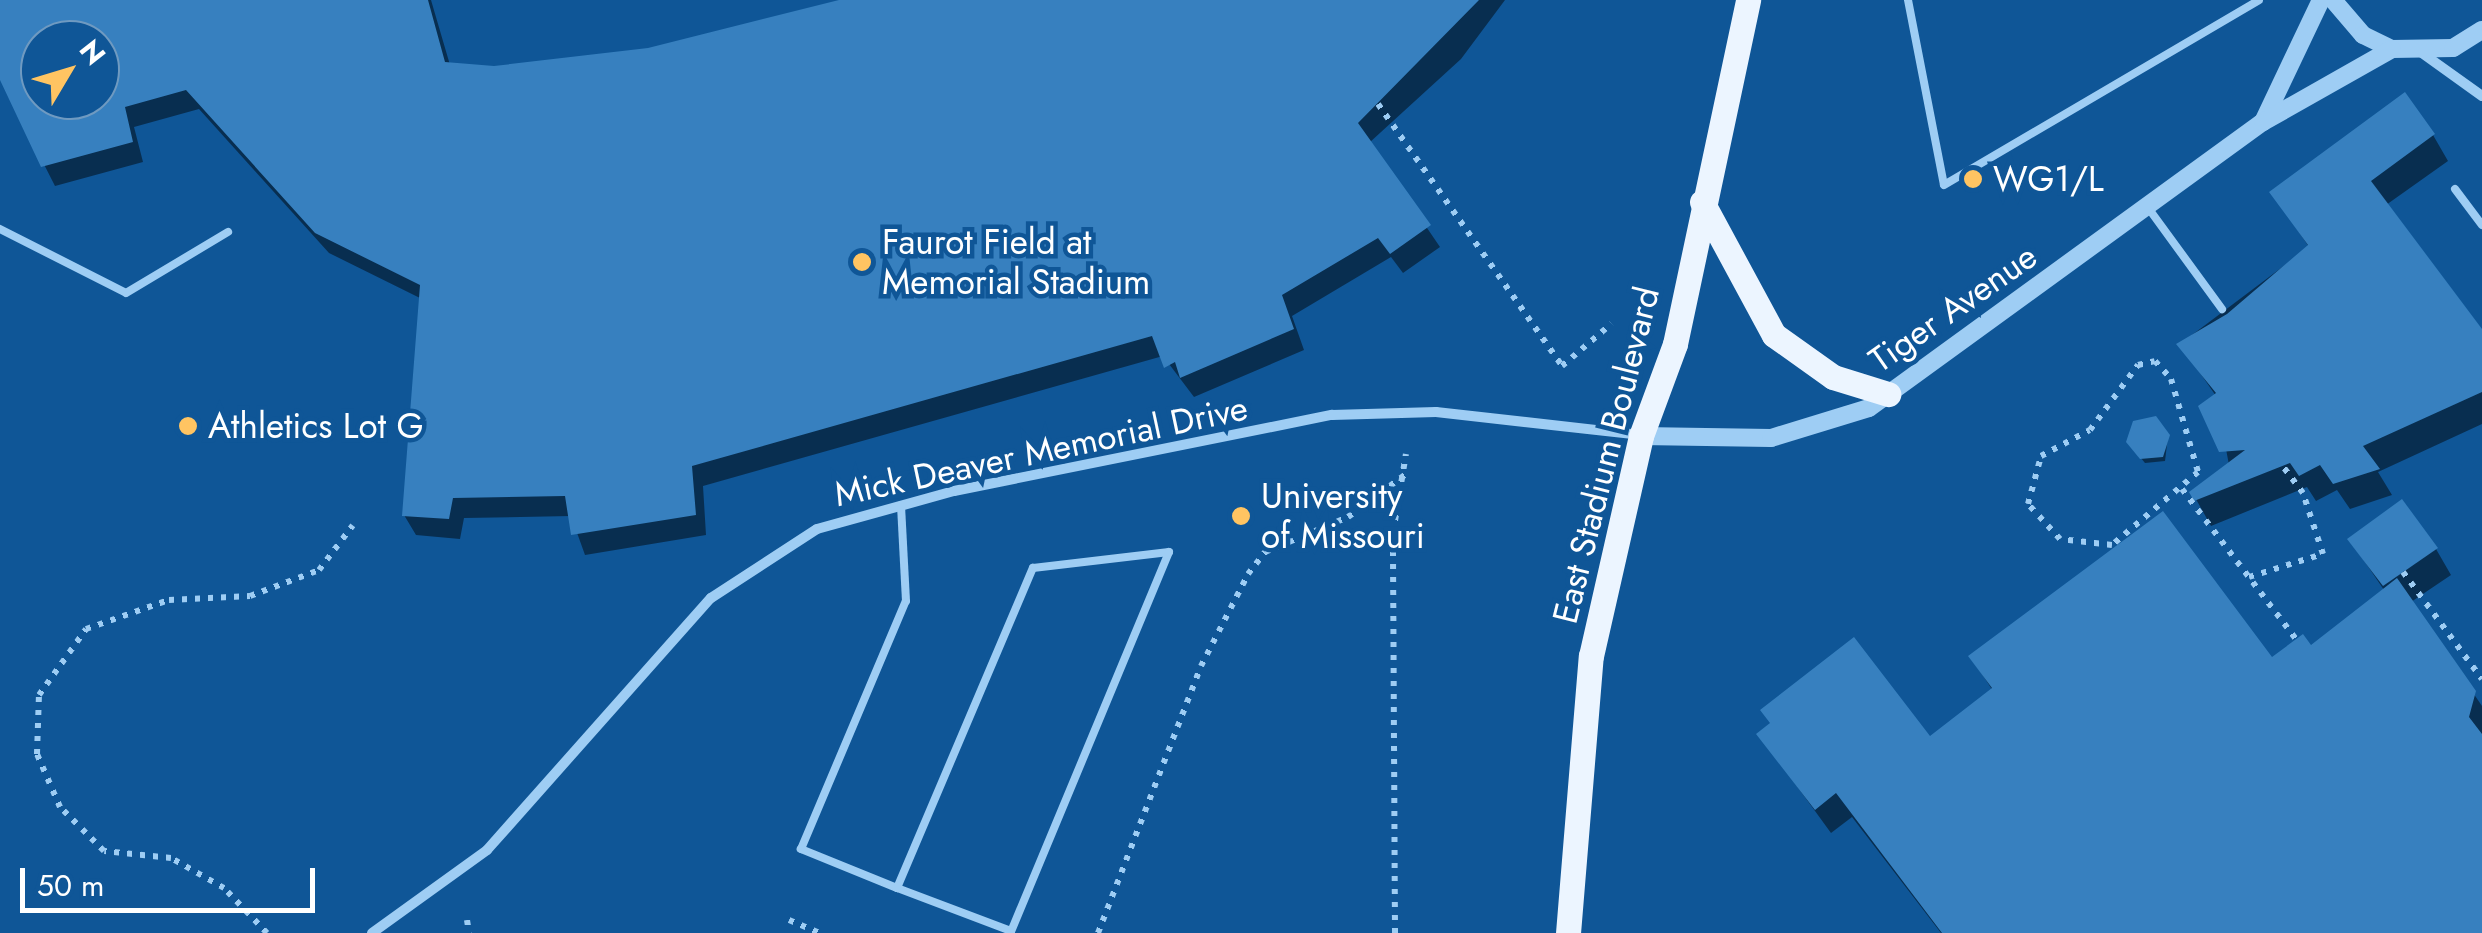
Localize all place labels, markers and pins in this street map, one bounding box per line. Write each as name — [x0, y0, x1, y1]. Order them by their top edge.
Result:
place label: WG1/L — [1993, 158, 2104, 200]
marker: WG1/L — [1962, 168, 1984, 190]
place label: Faurot Field at Memorial Stadium — [882, 221, 1150, 303]
marker: Faurot Field at Memorial Stadium — [851, 251, 873, 273]
place label: Athletics Lot G — [208, 405, 424, 447]
marker: Athletics Lot G — [177, 415, 199, 437]
place label: University of Missouri — [1261, 475, 1425, 557]
marker: University of Missouri — [1230, 505, 1252, 527]

